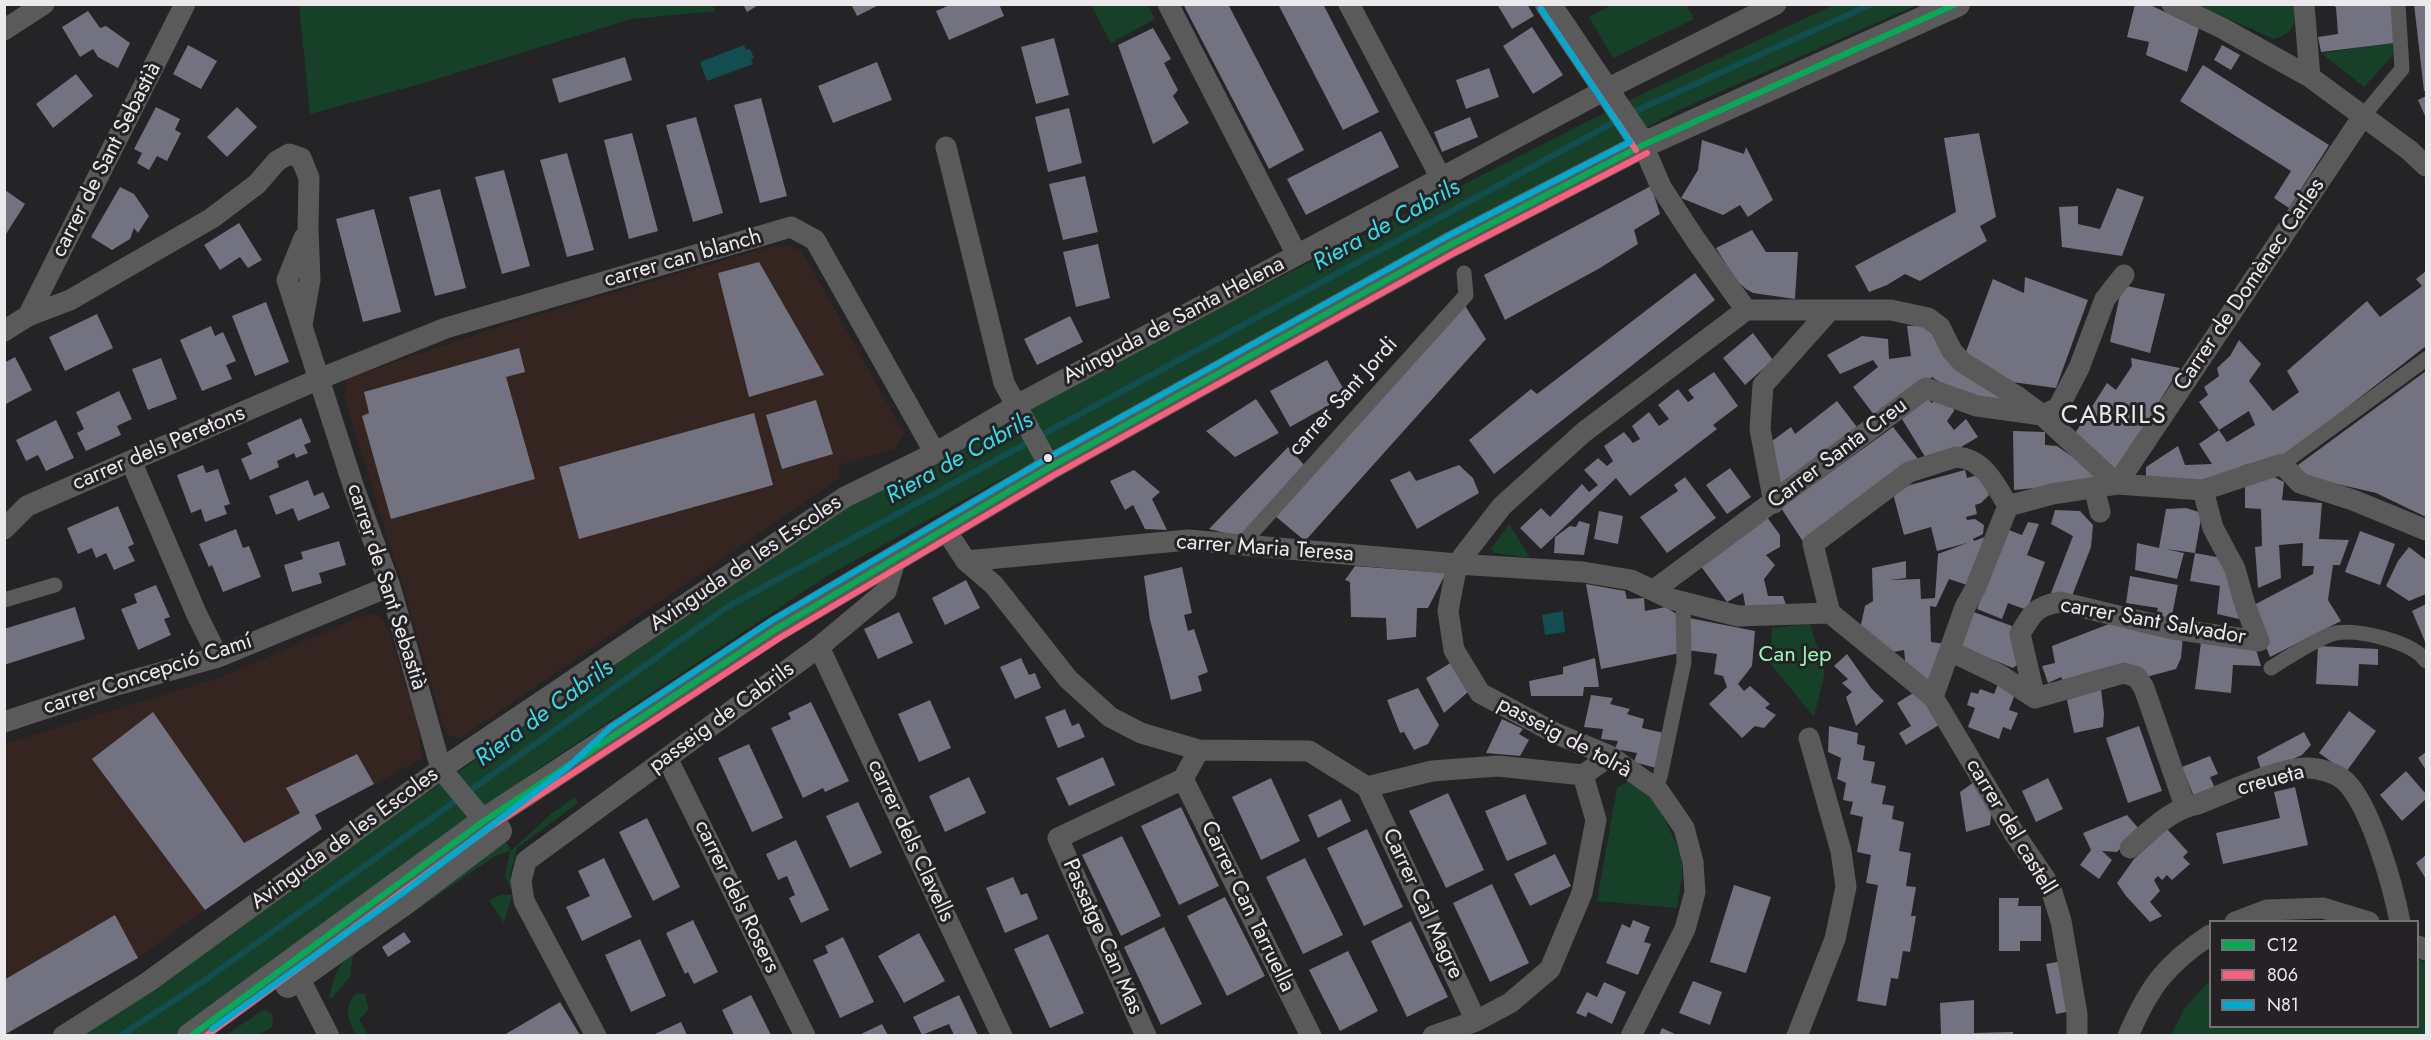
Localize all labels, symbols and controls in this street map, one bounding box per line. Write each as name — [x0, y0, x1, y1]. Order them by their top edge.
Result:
street label: carrer de Sant Sebastià — [46, 58, 168, 262]
water label: Riera de Cabrils — [1309, 174, 1465, 278]
street label: Carrer de Domènec Carles — [2169, 174, 2331, 396]
street label: carrer can blanch — [601, 224, 765, 294]
street label: Avinguda de Santa Helena — [1059, 251, 1289, 391]
street label: carrer Sant Jordi — [1284, 332, 1404, 462]
street label: Carrer Santa Creu — [1763, 393, 1913, 515]
street label: carrer dels Peretons — [69, 401, 249, 497]
district label: CABRILS — [2061, 401, 2167, 433]
water label: Riera de Cabrils — [882, 407, 1038, 511]
unlabelled marker — [1042, 452, 1054, 464]
street label: carrer de Sant Sebastià — [340, 481, 432, 693]
street label: Avinguda de les Escoles — [645, 490, 847, 638]
street label: carrer Maria Teresa — [1176, 530, 1354, 568]
street label: carrer Sant Salvador — [2058, 593, 2248, 651]
street label: carrer Concepció Camí — [40, 629, 256, 721]
park label: Can Jep — [1759, 643, 1831, 669]
water label: Riera de Cabrils — [470, 654, 620, 774]
street label: passeig de Cabrils — [644, 657, 800, 779]
street label: passeig de tolrà — [1492, 692, 1636, 784]
street label: carrer del castell — [1959, 754, 2061, 900]
street label: carrer dels Clavells — [861, 756, 959, 926]
street label: creueta — [2235, 759, 2307, 803]
street label: Avinguda de les Escoles — [246, 762, 444, 916]
street label: carrer dels Rosers — [688, 816, 784, 978]
street label: Carrer Can Tarruella — [1194, 817, 1300, 997]
street label: Carrer Cal Magre — [1376, 825, 1468, 983]
street label: Passatge Can Mas — [1056, 855, 1148, 1019]
legend — [2209, 920, 2419, 1028]
text: C12 — [2267, 932, 2298, 958]
text: 806 — [2267, 962, 2298, 988]
text: N81 — [2267, 992, 2299, 1018]

